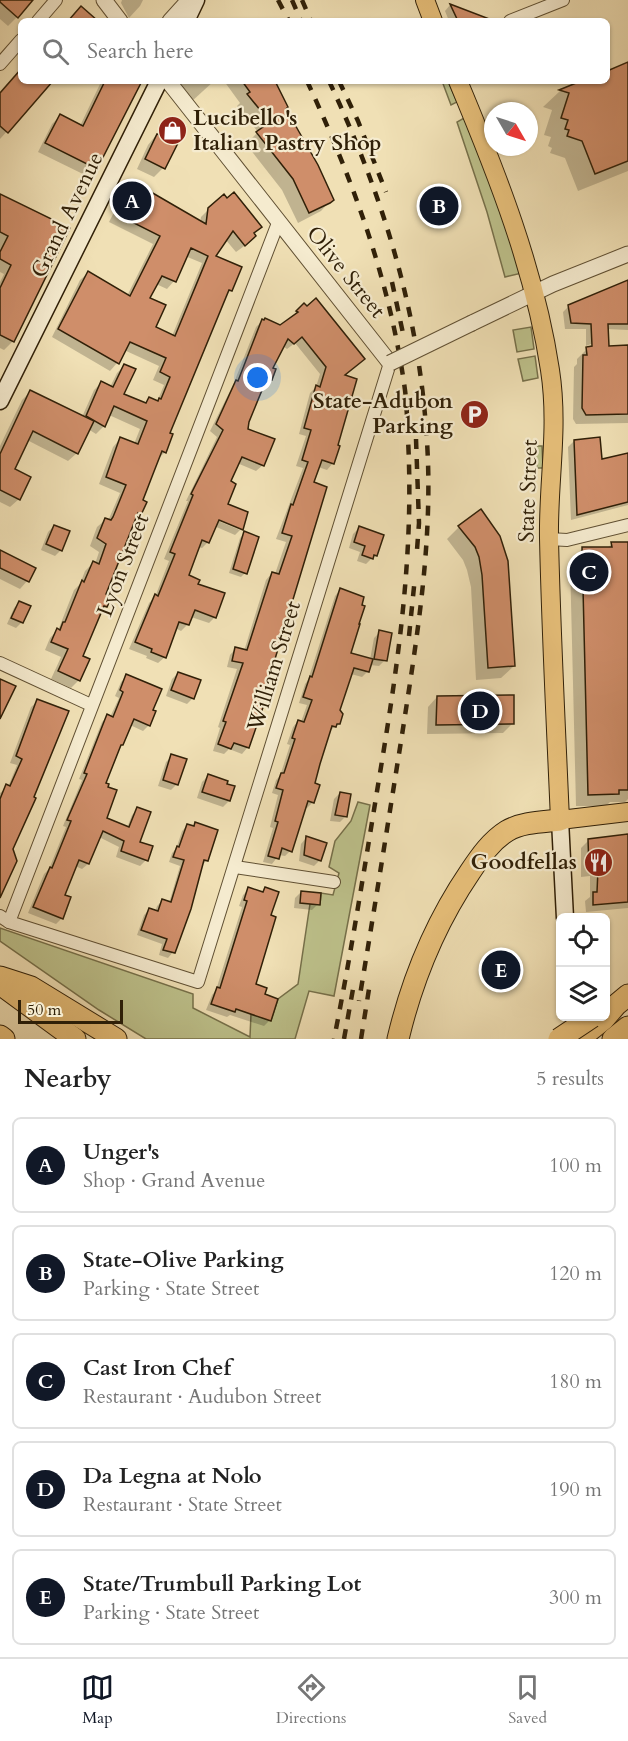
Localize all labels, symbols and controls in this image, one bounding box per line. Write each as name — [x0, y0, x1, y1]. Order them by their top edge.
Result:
search box — [18, 18, 610, 84]
icon: search — [39, 35, 72, 68]
text: Search here — [87, 36, 194, 66]
north arrow — [484, 102, 538, 156]
place label: Lucibello's Italian Pastry Shop — [193, 103, 382, 158]
shop icon: Lucibello's Italian Pastry Shop — [156, 115, 188, 147]
street label: Grand Avenue — [24, 147, 110, 283]
pin: A — [112, 178, 152, 224]
pin: B — [420, 184, 458, 228]
street label: Olive Street — [299, 220, 393, 325]
your location — [243, 363, 272, 392]
place label: State-Adubon Parking — [313, 386, 454, 441]
parking icon: State-Adubon Parking — [458, 398, 490, 430]
street label: State Street — [511, 439, 545, 543]
street label: Lyon Street — [90, 509, 156, 621]
pin: C — [570, 550, 608, 594]
street label: William Street — [240, 597, 308, 736]
pin: D — [460, 688, 500, 734]
restaurant icon: Goodfellas — [582, 846, 614, 878]
place label: Goodfellas — [471, 847, 577, 877]
map controls — [556, 913, 610, 1021]
button: locate — [556, 913, 610, 967]
pin: E — [482, 948, 520, 992]
button: layers — [556, 967, 610, 1021]
scale bar — [18, 997, 123, 1025]
text: 50 m — [27, 999, 61, 1021]
text: Nearby — [24, 1061, 112, 1096]
text: 5 results — [536, 1065, 604, 1092]
text: Unger's — [83, 1137, 159, 1167]
text: A — [38, 1152, 53, 1179]
text: 100 m — [549, 1152, 602, 1179]
text: Shop · Grand Avenue — [83, 1167, 265, 1194]
text: State-Olive Parking — [83, 1245, 284, 1275]
text: B — [38, 1260, 53, 1287]
text: 120 m — [549, 1260, 602, 1287]
text: Parking · State Street — [83, 1275, 259, 1302]
text: Cast Iron Chef — [83, 1353, 231, 1383]
text: C — [38, 1368, 53, 1395]
text: 180 m — [549, 1368, 602, 1395]
text: Restaurant · Audubon Street — [83, 1383, 321, 1410]
text: Da Legna at Nolo — [83, 1461, 262, 1491]
text: D — [37, 1476, 54, 1503]
text: 190 m — [549, 1476, 602, 1503]
text: Restaurant · State Street — [83, 1491, 282, 1518]
text: State/Trumbull Parking Lot — [83, 1569, 361, 1599]
text: E — [39, 1584, 52, 1611]
text: 300 m — [549, 1584, 602, 1611]
text: Parking · State Street — [83, 1599, 259, 1626]
tab: Map — [81, 1671, 114, 1729]
tab: Directions — [276, 1671, 346, 1729]
tab: Saved — [508, 1671, 547, 1729]

